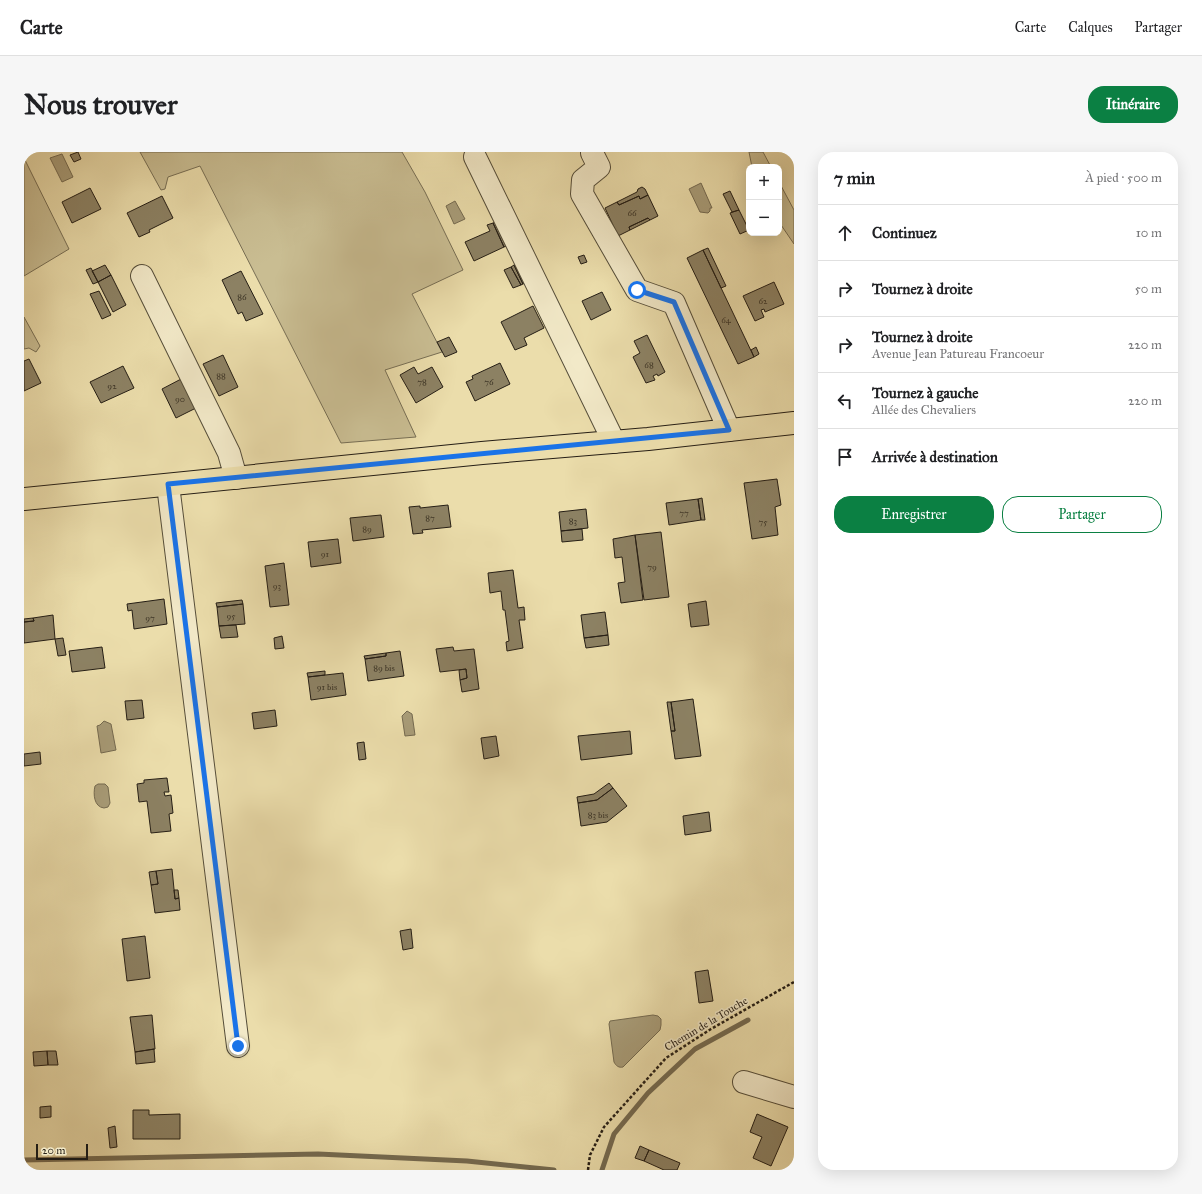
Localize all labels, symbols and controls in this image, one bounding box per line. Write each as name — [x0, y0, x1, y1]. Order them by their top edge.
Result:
text: Carte — [20, 16, 63, 39]
text: Carte — [1015, 19, 1046, 36]
text: Calques — [1068, 19, 1113, 36]
text: Partager — [1135, 19, 1182, 36]
button: Itinéraire — [1088, 86, 1178, 123]
text: Nous trouver — [24, 87, 177, 122]
map controls — [746, 164, 782, 236]
button: + — [746, 164, 782, 200]
text: 7 min — [834, 168, 875, 189]
text: À pied · 500 m — [1085, 170, 1162, 186]
button: − — [746, 200, 782, 236]
house number: 66 — [627, 207, 637, 218]
icon: ahead — [834, 222, 856, 244]
text: Continuez — [872, 224, 937, 242]
text: 10 m — [1136, 225, 1162, 241]
icon: right — [834, 278, 856, 300]
text: Tournez à droite — [872, 280, 973, 298]
route start — [628, 281, 646, 299]
text: 50 m — [1135, 281, 1162, 297]
house number: 86 — [237, 291, 247, 302]
house number: 62 — [758, 295, 768, 306]
house number: 64 — [721, 314, 732, 325]
text: Tournez à droite — [872, 328, 973, 346]
icon: right — [834, 334, 856, 356]
text: 220 m — [1128, 337, 1162, 353]
text: Avenue Jean Patureau Francoeur — [872, 346, 1044, 362]
house number: 68 — [644, 359, 654, 370]
house number: 88 — [216, 370, 226, 381]
house number: 78 — [417, 376, 427, 387]
house number: 76 — [484, 376, 494, 387]
house number: 92 — [107, 380, 117, 391]
text: Tournez à gauche — [872, 384, 979, 402]
icon: left — [834, 390, 856, 412]
house number: 90 — [175, 393, 185, 404]
text: 220 m — [1128, 393, 1162, 409]
text: Allée des Chevaliers — [872, 402, 976, 418]
icon: arrive — [834, 446, 856, 468]
text: Arrivée à destination — [872, 448, 998, 466]
button: Enregistrer — [834, 496, 994, 533]
button: Partager — [1002, 496, 1162, 533]
house number: 77 — [679, 507, 689, 518]
house number: 87 — [425, 512, 435, 523]
house number: 83 — [569, 515, 578, 526]
house number: 75 — [759, 516, 768, 527]
house number: 89 — [362, 523, 372, 534]
house number: 91 — [321, 548, 330, 559]
house number: 79 — [647, 561, 657, 572]
house number: 93 — [273, 580, 282, 591]
house number: 95 — [226, 610, 236, 621]
house number: 97 — [145, 612, 155, 623]
house number: 89 bis — [373, 662, 395, 673]
house number: 91 bis — [317, 681, 337, 692]
house number: 83 bis — [588, 809, 608, 820]
street label: Chemin de la Touche — [662, 994, 750, 1054]
route end — [229, 1037, 247, 1055]
scale bar — [36, 1142, 88, 1161]
text: 20 m — [42, 1144, 65, 1157]

